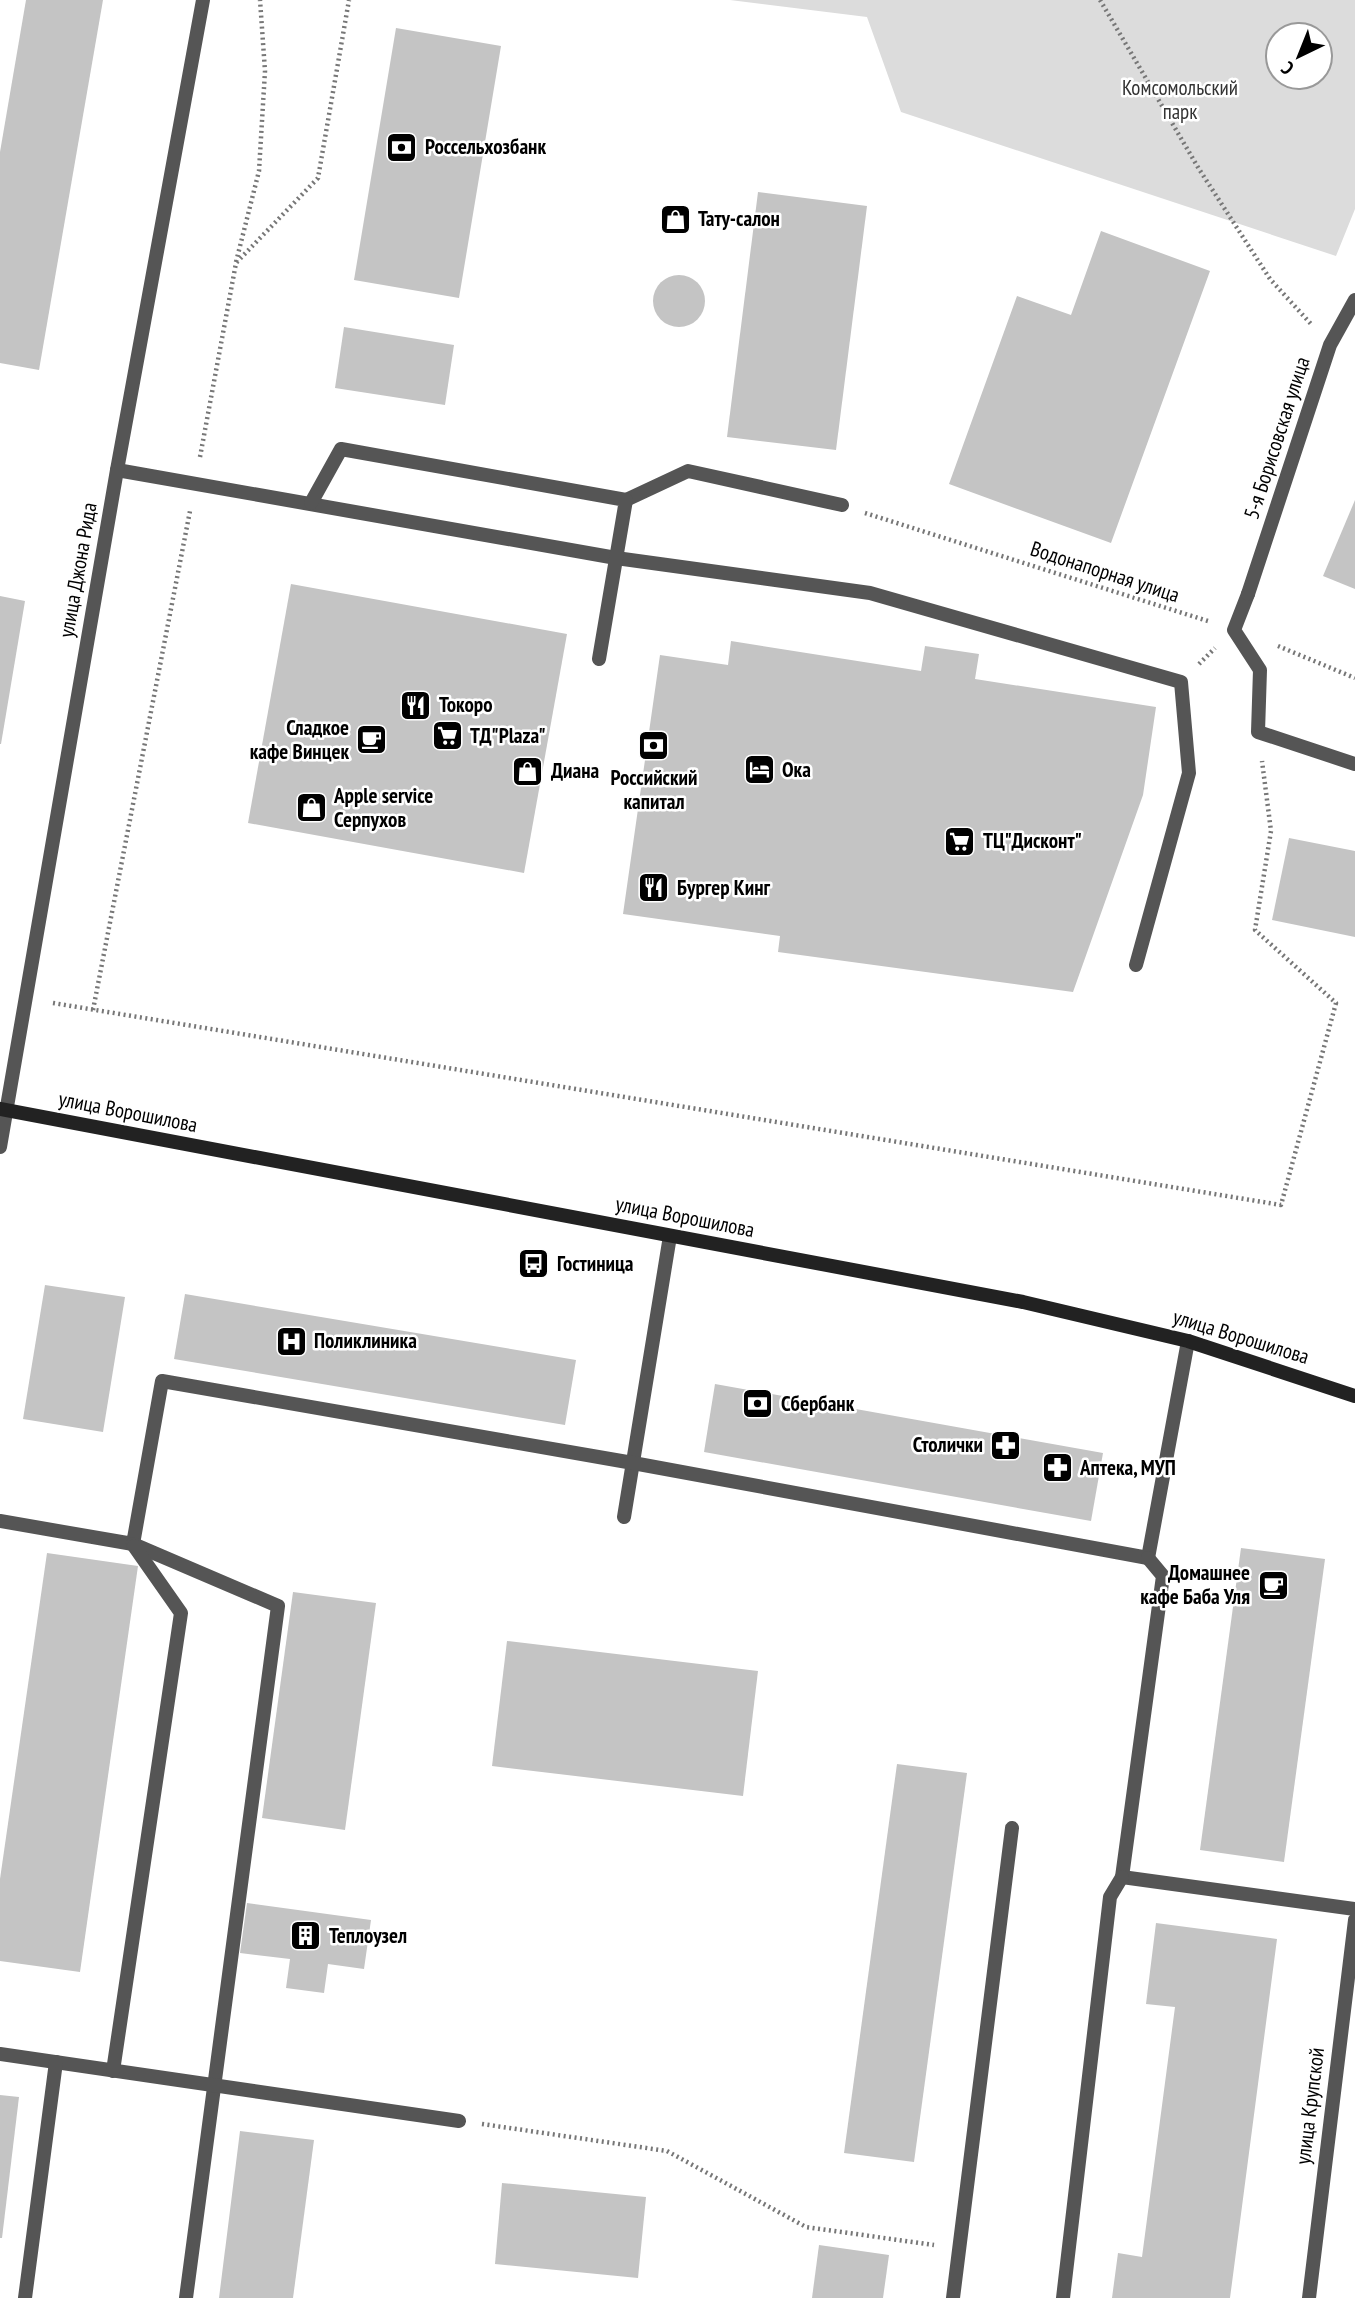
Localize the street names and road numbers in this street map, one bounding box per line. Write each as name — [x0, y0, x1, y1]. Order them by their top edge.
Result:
street label: 5-я Борисовская улица — [1238, 353, 1315, 522]
street label: улица Джона Рида — [52, 500, 103, 639]
street label: Водонапорная улица — [1027, 535, 1183, 608]
street label: улица Ворошилова — [56, 1085, 200, 1138]
street label: улица Ворошилова — [613, 1190, 757, 1243]
street label: улица Ворошилова — [1170, 1303, 1312, 1370]
street label: улица Крупской — [1289, 2046, 1330, 2166]

